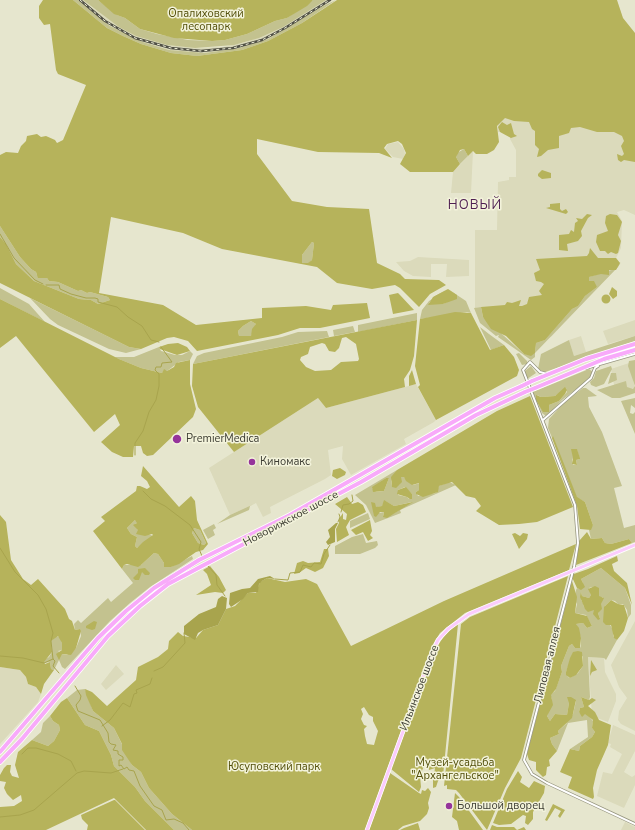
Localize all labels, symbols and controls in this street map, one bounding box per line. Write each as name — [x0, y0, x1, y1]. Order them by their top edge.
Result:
park label: Опалиховский лесопарк — [168, 7, 244, 33]
district label: НОВЫЙ — [448, 198, 502, 214]
place label: PremierMedica — [186, 432, 259, 446]
marker: PremierMedica — [171, 433, 183, 445]
place label: Киномакс — [260, 455, 310, 469]
marker: Киномакс — [247, 457, 257, 467]
street label: Новорижское шоссе — [241, 488, 341, 550]
street label: Липовая аллея — [532, 625, 564, 705]
street label: Ильинское шоссе — [398, 643, 442, 733]
park label: Музей-усадьба "Архангельское" — [411, 756, 499, 782]
park label: Юсуповский парк — [228, 760, 320, 774]
place label: Большой дворец — [457, 799, 545, 813]
marker: Большой дворец — [444, 801, 454, 811]

